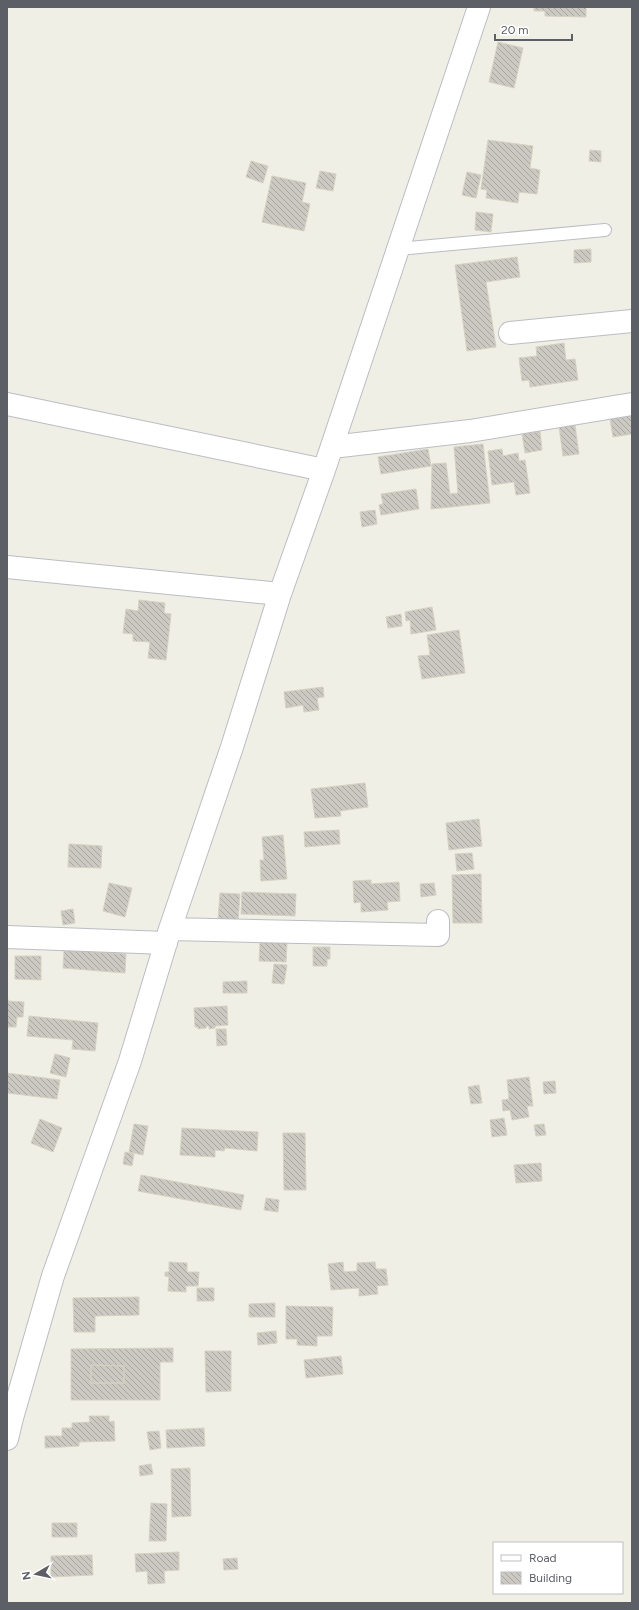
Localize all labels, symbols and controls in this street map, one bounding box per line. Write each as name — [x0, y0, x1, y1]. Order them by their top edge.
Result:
scale bar — [495, 16, 572, 42]
text: 20 m — [501, 23, 529, 37]
legend — [493, 1542, 623, 1594]
text: Road — [529, 1551, 557, 1565]
north arrow — [16, 1554, 56, 1594]
text: N — [20, 1570, 34, 1581]
text: Building — [529, 1571, 572, 1585]

